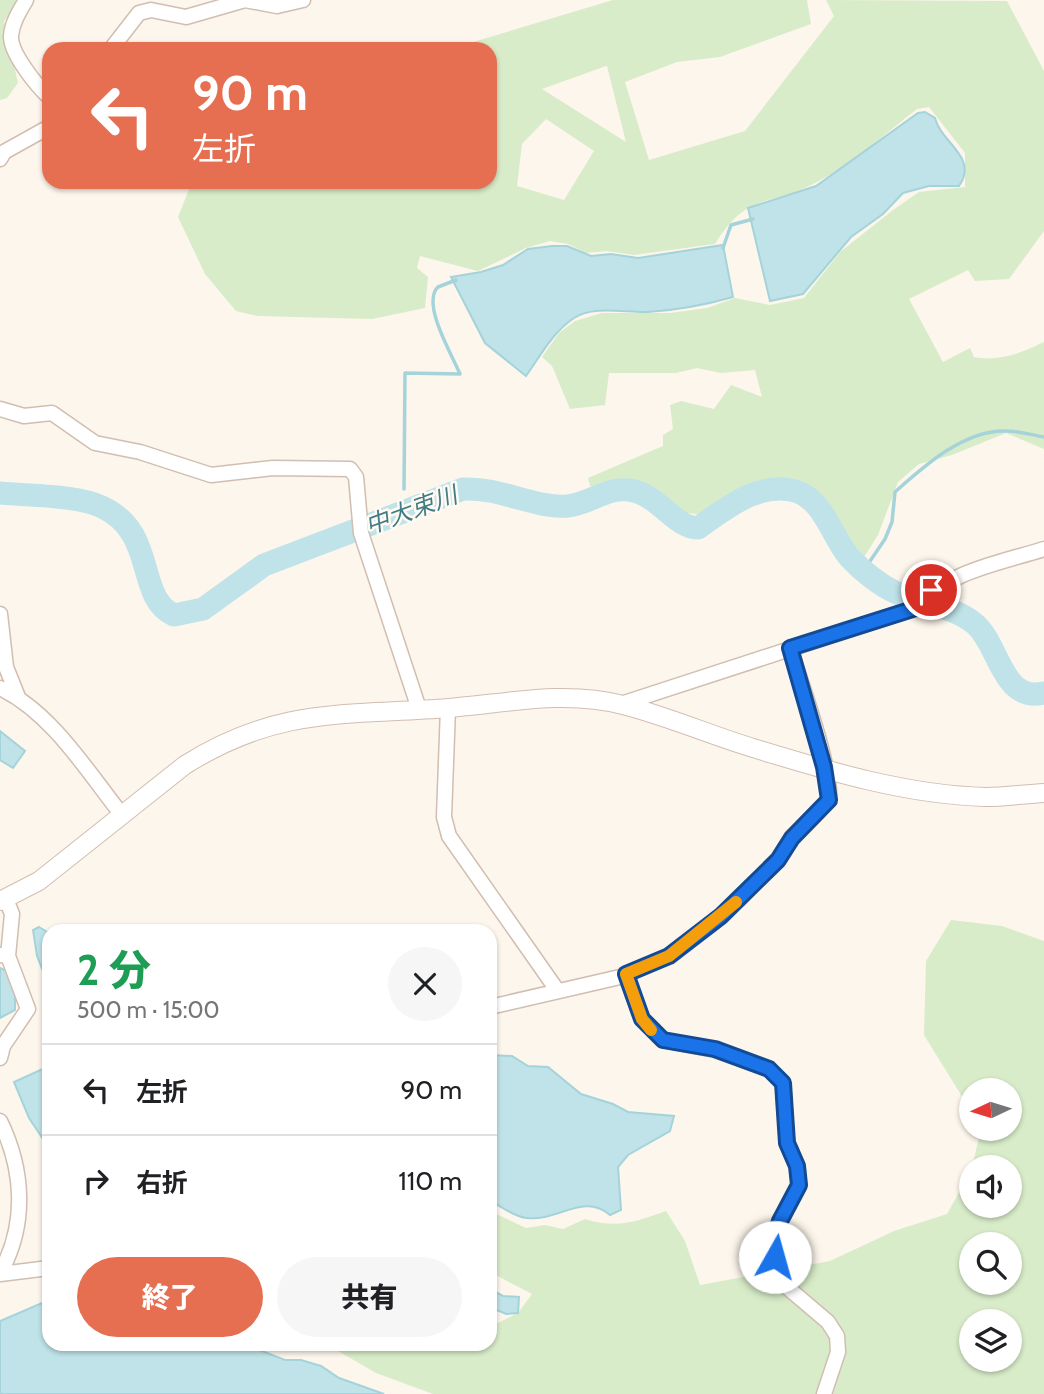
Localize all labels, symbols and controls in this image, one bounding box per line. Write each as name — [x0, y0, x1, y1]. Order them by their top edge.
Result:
text: 90 m — [192, 63, 308, 122]
icon: left — [77, 70, 168, 161]
text: 左折 — [192, 129, 256, 168]
water label: 中大束川 — [361, 479, 464, 540]
pin — [901, 560, 961, 620]
icon: arrive — [912, 571, 950, 609]
text: 2 分 — [77, 944, 151, 996]
button: close — [388, 947, 462, 1021]
text: 500 m · 15:00 — [77, 996, 220, 1024]
icon: left — [77, 1071, 115, 1109]
text: 90 m — [400, 1074, 462, 1106]
text: 左折 — [136, 1076, 188, 1108]
north arrow — [959, 1078, 1022, 1141]
map controls — [959, 1078, 1022, 1372]
button: sound — [959, 1155, 1022, 1218]
icon: right — [77, 1162, 115, 1200]
text: 110 m — [398, 1165, 462, 1197]
text: 右折 — [136, 1167, 188, 1199]
position arrow — [738, 1220, 812, 1294]
button: search — [959, 1232, 1022, 1295]
button: 終了 — [77, 1257, 263, 1337]
button: 共有 — [277, 1257, 462, 1337]
button: layers — [959, 1309, 1022, 1372]

